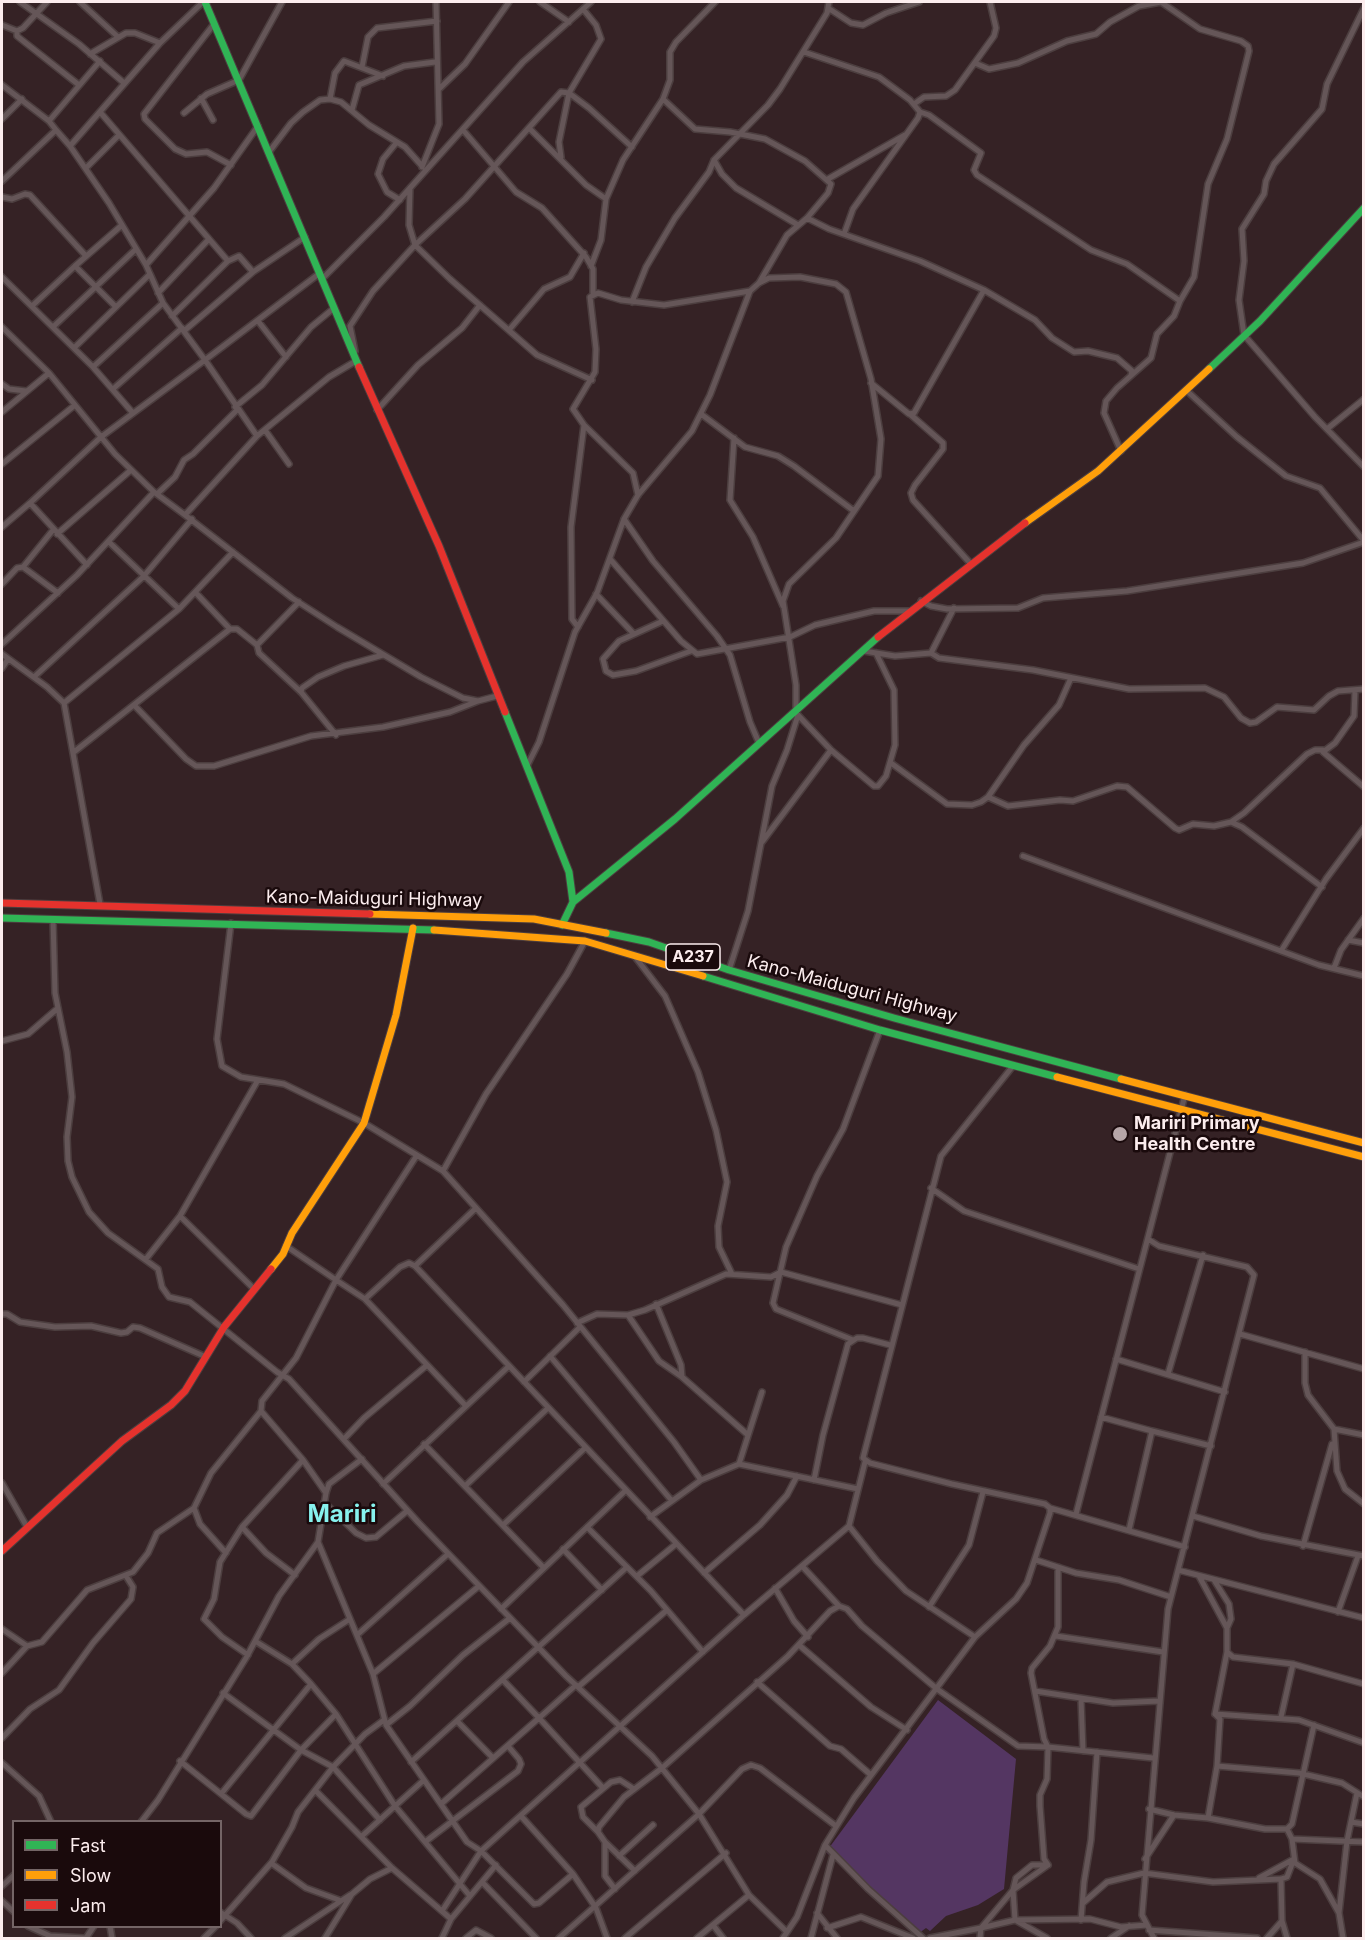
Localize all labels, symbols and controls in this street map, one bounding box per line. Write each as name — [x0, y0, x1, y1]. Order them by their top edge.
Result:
street label: Kano-Maiduguri Highway — [266, 886, 482, 912]
road number: A237 — [666, 944, 720, 970]
street label: Kano-Maiduguri Highway — [745, 951, 959, 1027]
place label: Mariri Primary Health Centre — [1134, 1113, 1259, 1156]
marker: Mariri Primary Health Centre — [1111, 1125, 1129, 1143]
district label: Mariri — [307, 1501, 377, 1529]
legend — [12, 1820, 222, 1928]
text: Fast — [70, 1835, 106, 1856]
text: Slow — [70, 1865, 111, 1886]
text: Jam — [70, 1895, 106, 1916]

